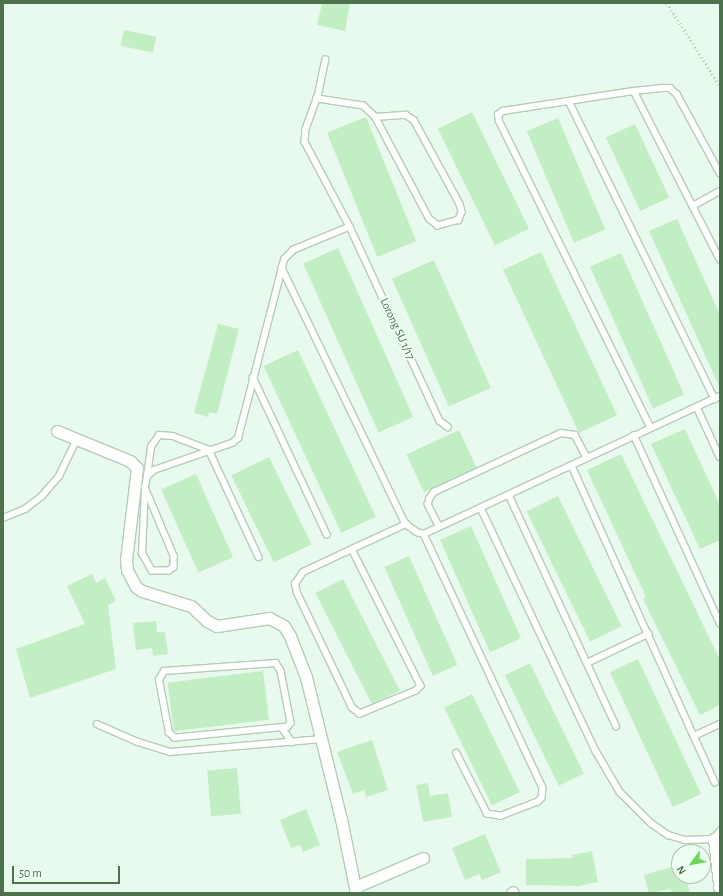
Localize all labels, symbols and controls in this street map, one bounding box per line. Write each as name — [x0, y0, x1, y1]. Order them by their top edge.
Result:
street label: Lorong SU 1/17 — [377, 296, 417, 362]
north arrow — [671, 844, 711, 884]
scale bar — [14, 858, 122, 884]
text: N — [675, 864, 688, 876]
text: 50 m — [19, 867, 42, 879]

